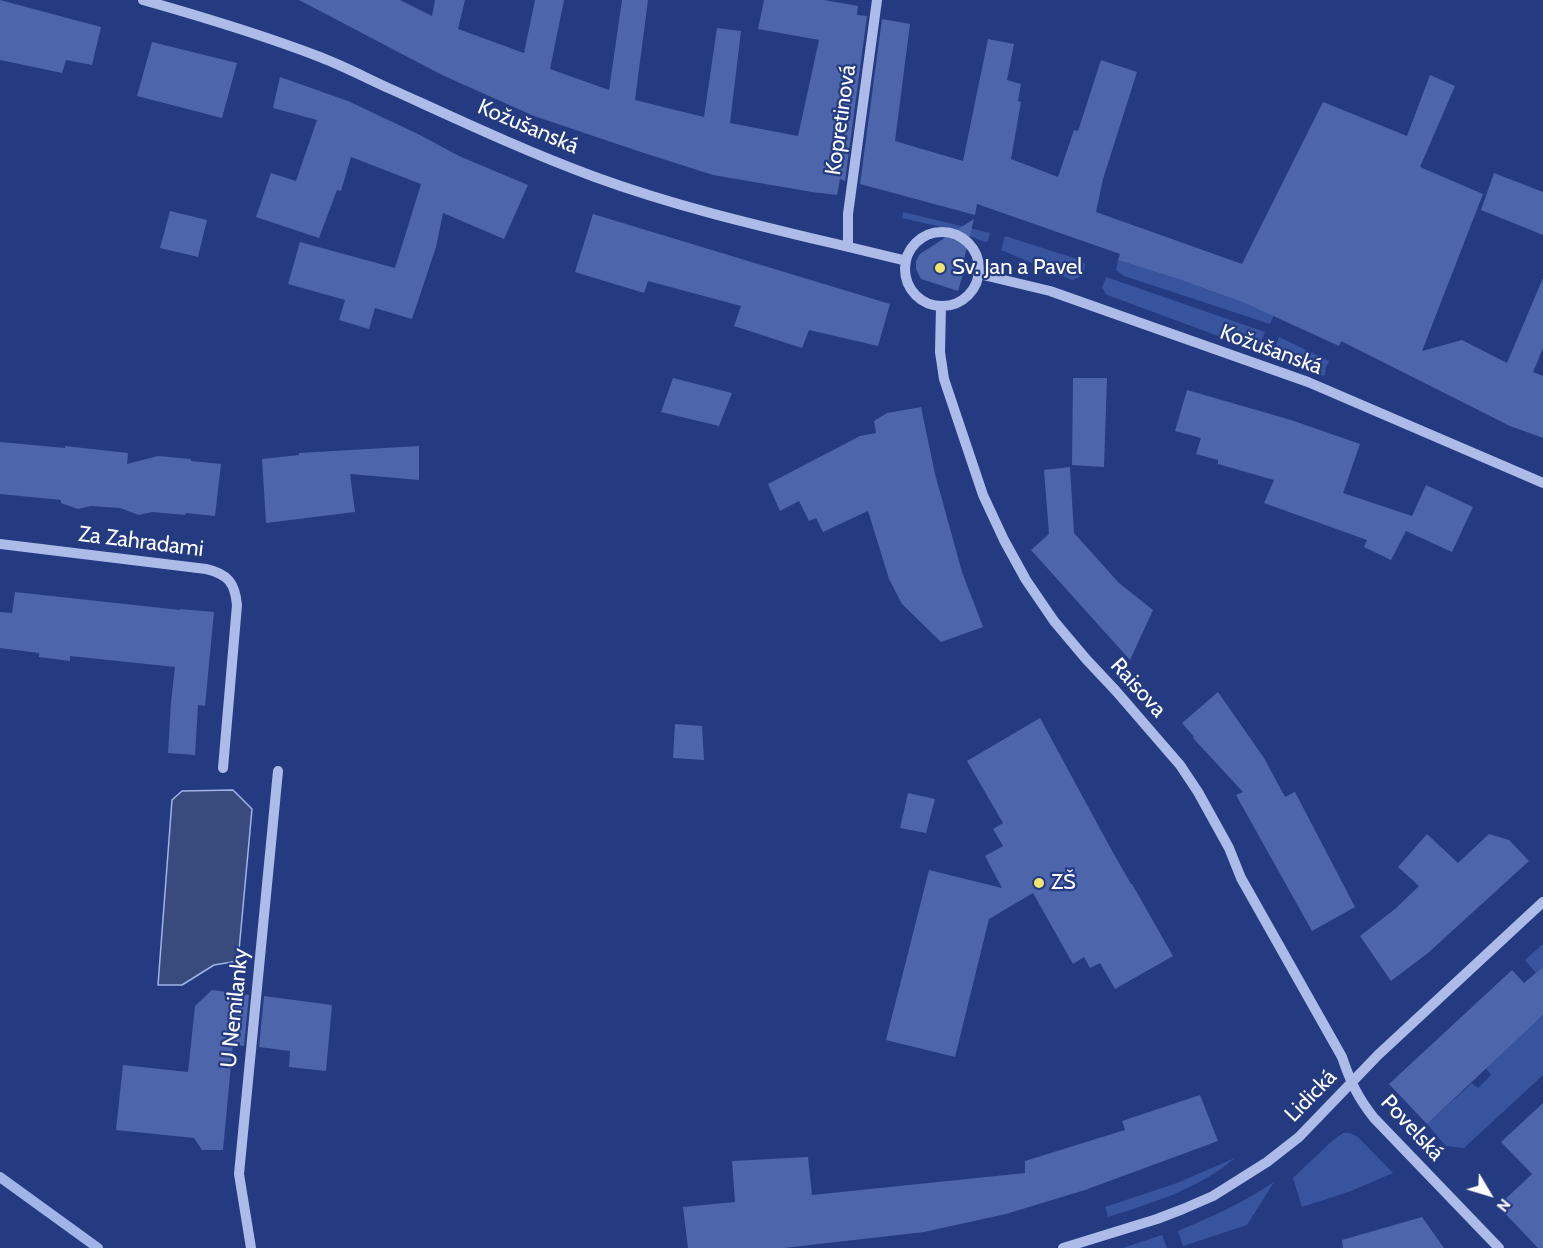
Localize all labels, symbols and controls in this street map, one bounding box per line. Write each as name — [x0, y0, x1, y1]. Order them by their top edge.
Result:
street label: Kopretinová — [820, 63, 862, 177]
street label: Kožušanská — [474, 94, 582, 160]
place label: Sv. Jan a Pavel — [952, 255, 1082, 281]
marker: Sv. Jan a Pavel — [933, 261, 947, 275]
street label: Kožušanská — [1216, 319, 1326, 381]
street label: Za Zahradami — [77, 521, 205, 563]
street label: Raisova — [1105, 653, 1171, 723]
place label: ZŠ — [1051, 870, 1076, 896]
marker: ZŠ — [1032, 876, 1046, 890]
street label: U Nemilanky — [216, 947, 254, 1069]
street label: Lidická — [1280, 1064, 1342, 1128]
street label: Povelská — [1375, 1089, 1449, 1167]
north arrow — [1459, 1164, 1519, 1224]
text: N — [1493, 1195, 1515, 1216]

